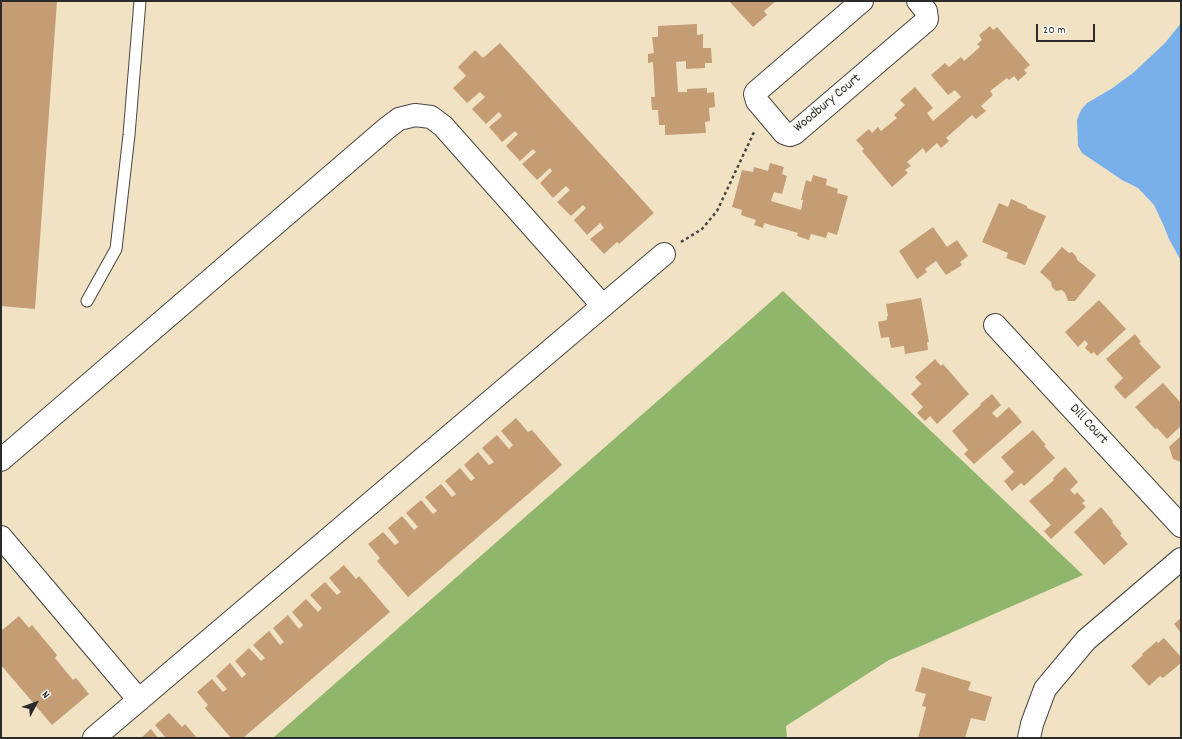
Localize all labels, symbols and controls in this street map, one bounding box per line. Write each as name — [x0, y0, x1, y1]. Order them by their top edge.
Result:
scale bar — [1038, 16, 1097, 42]
text: 20 m — [1043, 22, 1066, 39]
street label: Woodbury Court — [791, 71, 865, 137]
street label: Dill Court — [1065, 401, 1111, 449]
north arrow — [16, 683, 56, 723]
text: N — [37, 688, 53, 702]

